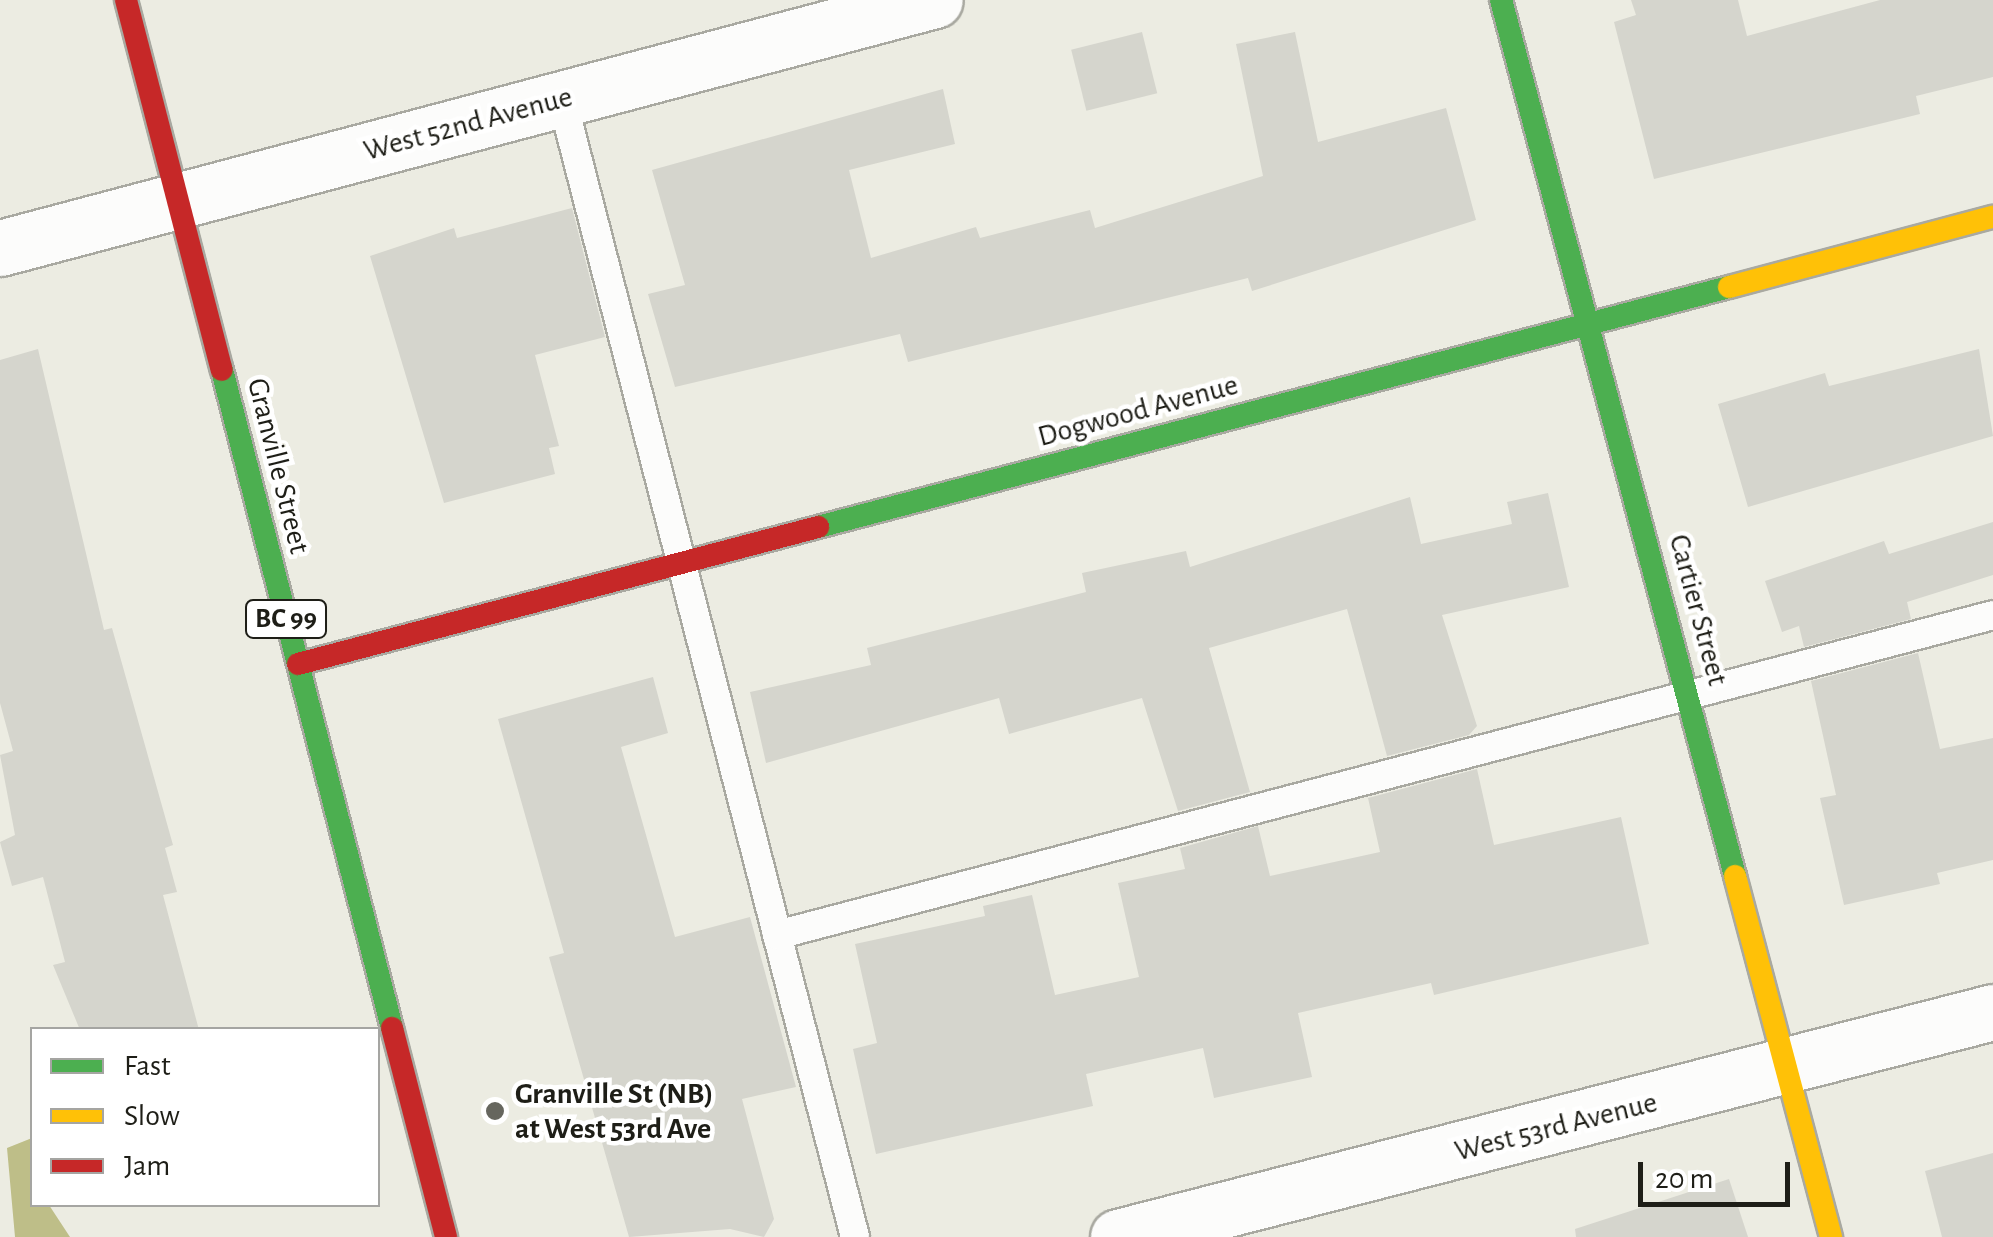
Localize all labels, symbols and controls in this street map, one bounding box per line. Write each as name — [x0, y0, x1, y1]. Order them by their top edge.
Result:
street label: West 52nd Avenue — [360, 79, 576, 169]
street label: Dogwood Avenue — [1034, 367, 1242, 455]
street label: Granville Street — [239, 375, 317, 557]
street label: Cartier Street — [1661, 531, 1735, 689]
road number: BC 99 — [244, 596, 328, 642]
legend — [30, 1027, 380, 1207]
text: Fast — [124, 1051, 171, 1081]
place label: Granville St (NB) at West 53rd Ave — [515, 1076, 713, 1146]
street label: West 53rd Avenue — [1451, 1084, 1661, 1170]
marker: Granville St (NB) at West 53rd Ave — [484, 1100, 506, 1122]
text: Slow — [124, 1101, 180, 1131]
scale bar — [1643, 1142, 1796, 1204]
text: Jam — [124, 1151, 170, 1181]
text: 20 m — [1655, 1164, 1713, 1194]

